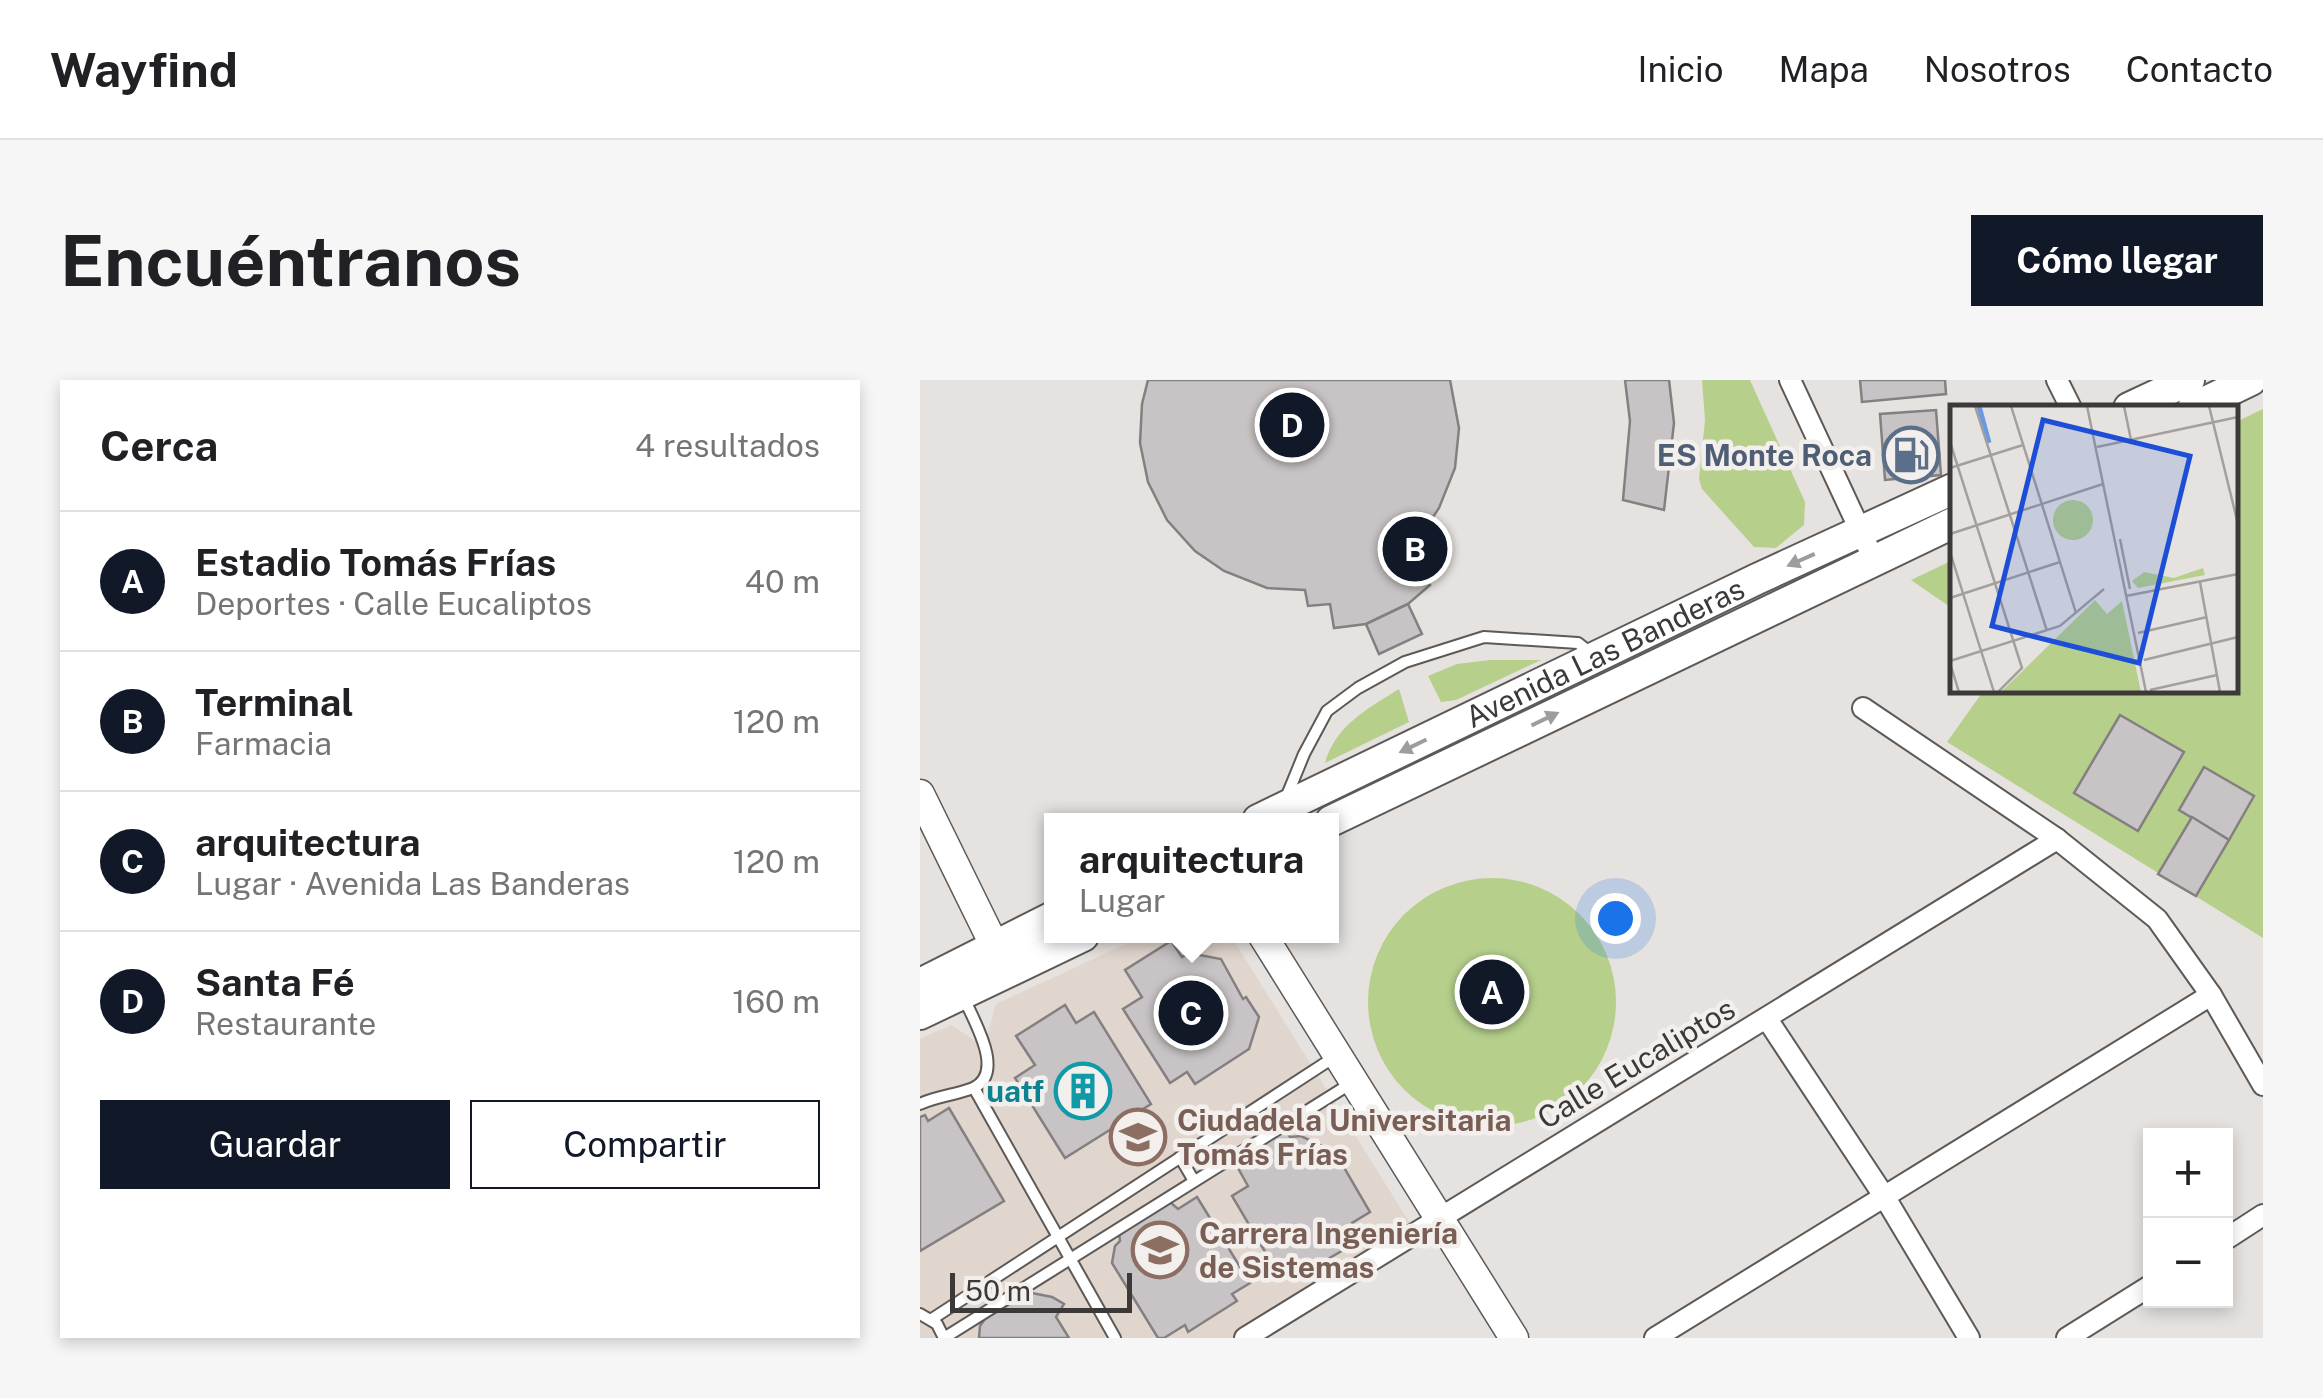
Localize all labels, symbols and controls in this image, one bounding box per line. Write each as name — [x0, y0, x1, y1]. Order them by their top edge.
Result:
text: Wayfind — [50, 41, 238, 98]
text: Inicio — [1638, 49, 1724, 90]
text: Mapa — [1779, 49, 1869, 90]
text: Nosotros — [1924, 49, 2071, 90]
text: Contacto — [2126, 49, 2273, 90]
button: Cómo llegar — [1971, 215, 2263, 306]
text: Encuéntranos — [60, 219, 521, 302]
pin: D — [1260, 388, 1324, 462]
inset map — [1950, 405, 2238, 692]
text: Cerca — [100, 421, 218, 470]
fuel station icon: ES Monte Roca — [1881, 425, 1941, 485]
text: 4 resultados — [635, 427, 820, 464]
place label: ES Monte Roca — [1657, 437, 1872, 473]
pin: B — [1382, 512, 1448, 586]
text: Estadio Tomás Frías — [195, 540, 556, 585]
one-way arrow — [1786, 552, 1816, 568]
text: A — [121, 563, 144, 600]
text: 40 m — [745, 563, 820, 600]
street label: Avenida Las Banderas — [1459, 570, 1750, 735]
text: Deportes · Calle Eucaliptos — [195, 585, 592, 622]
text: Terminal — [195, 680, 354, 725]
text: B — [122, 703, 143, 740]
text: 120 m — [733, 703, 820, 740]
one-way arrow — [1531, 710, 1560, 727]
text: Farmacia — [195, 725, 332, 762]
one-way arrow — [1399, 737, 1428, 754]
popup — [1044, 813, 1339, 943]
text: arquitectura — [195, 820, 420, 865]
text: arquitectura — [1079, 837, 1304, 882]
text: C — [121, 843, 144, 880]
text: 120 m — [733, 843, 820, 880]
text: Lugar · Avenida Las Banderas — [195, 865, 630, 902]
text: Lugar — [1079, 882, 1165, 919]
your location — [1590, 893, 1641, 944]
pin: A — [1460, 954, 1524, 1030]
text: Santa Fé — [195, 960, 355, 1005]
pin: C — [1158, 976, 1224, 1050]
text: D — [121, 983, 144, 1020]
text: 160 m — [732, 983, 820, 1020]
street label: Calle Eucaliptos — [1531, 990, 1741, 1136]
text: Restaurante — [195, 1005, 376, 1042]
building icon: uatf — [1053, 1061, 1113, 1121]
place label: uatf — [986, 1073, 1044, 1109]
button: Guardar — [100, 1100, 450, 1189]
button: Compartir — [470, 1100, 820, 1189]
place label: Ciudadela Universitaria Tomás Frías — [1177, 1102, 1512, 1172]
school or university icon: Ciudadela Universitaria Tomás Frías — [1108, 1107, 1168, 1167]
map controls — [2143, 1128, 2233, 1308]
button: + — [2143, 1128, 2233, 1218]
place label: Carrera Ingeniería de Sistemas — [1199, 1215, 1458, 1285]
button: − — [2143, 1218, 2233, 1308]
school or university icon: Carrera Ingeniería de Sistemas — [1130, 1220, 1190, 1280]
scale bar — [950, 1268, 1132, 1313]
text: 50 m — [965, 1274, 1031, 1307]

